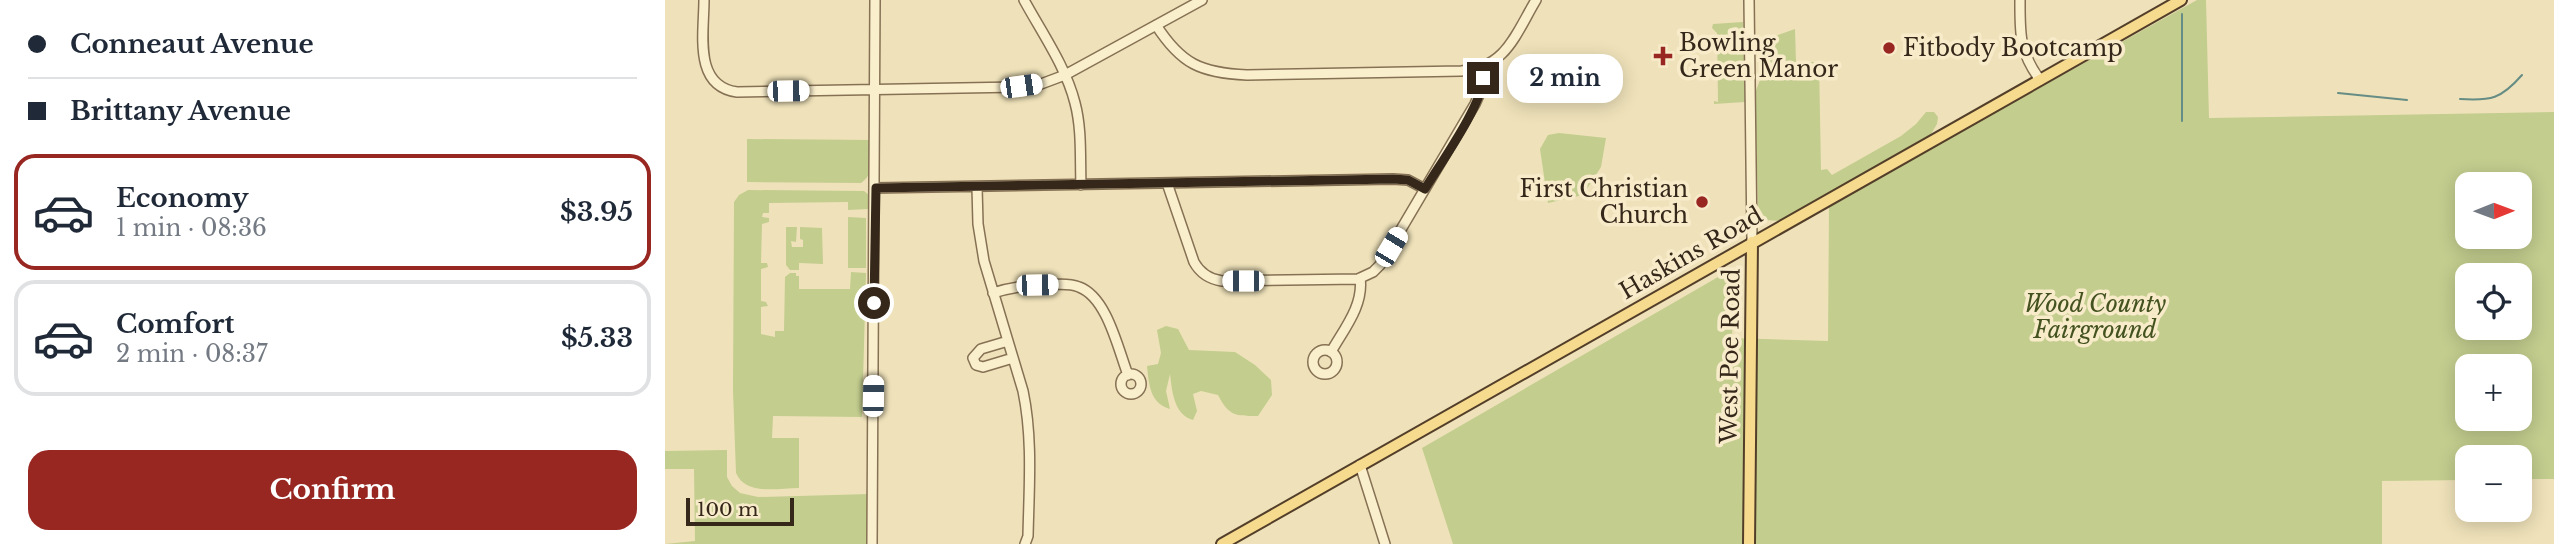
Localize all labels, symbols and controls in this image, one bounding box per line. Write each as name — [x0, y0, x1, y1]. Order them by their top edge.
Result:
text: Conneaut Avenue — [70, 28, 314, 60]
place label: Bowling Green Manor — [1679, 29, 1838, 83]
place label: Fitbody Bootcamp — [1903, 34, 2123, 62]
marker: Fitbody Bootcamp — [1881, 40, 1897, 56]
marker: Bowling Green Manor — [1653, 46, 1673, 66]
callout: 2 min — [1507, 54, 1623, 102]
route end — [1467, 62, 1499, 94]
text: 2 min — [1529, 64, 1601, 92]
car — [999, 73, 1044, 99]
car — [767, 80, 810, 102]
text: Brittany Avenue — [70, 95, 291, 127]
north arrow — [2455, 172, 2532, 248]
map controls — [2455, 172, 2532, 522]
place label: First Christian Church — [1519, 175, 1688, 229]
icon: car — [32, 181, 95, 244]
text: Economy — [116, 182, 249, 214]
marker: First Christian Church — [1694, 194, 1710, 210]
text: $3.95 — [560, 196, 633, 228]
street label: Haskins Road — [1614, 201, 1768, 305]
text: 1 min · 08:36 — [116, 214, 267, 242]
car — [1372, 224, 1411, 270]
button: locate — [2455, 263, 2532, 340]
street label: West Poe Road — [1714, 268, 1746, 445]
car — [1223, 271, 1265, 292]
car — [1016, 274, 1059, 296]
route start — [858, 287, 890, 319]
park label: Wood County Fairground — [2024, 290, 2166, 344]
icon: car — [32, 307, 95, 370]
text: Comfort — [116, 308, 234, 340]
text: $5.33 — [561, 322, 633, 354]
text: 2 min · 08:37 — [116, 340, 268, 368]
button: + — [2455, 354, 2532, 431]
car — [863, 375, 884, 417]
button: − — [2455, 445, 2532, 522]
button: Confirm — [28, 450, 637, 530]
scale bar — [686, 495, 795, 527]
text: 100 m — [697, 498, 758, 521]

